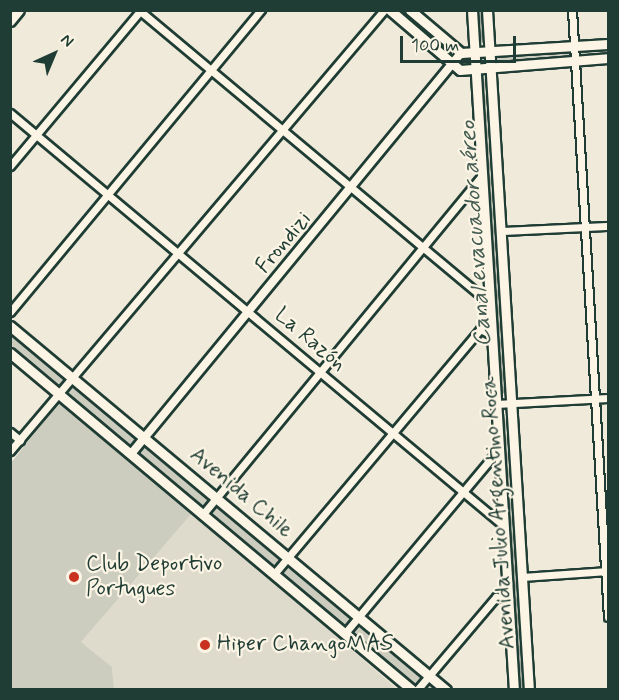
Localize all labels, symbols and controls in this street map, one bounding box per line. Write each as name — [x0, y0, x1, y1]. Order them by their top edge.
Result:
north arrow — [24, 24, 84, 84]
scale bar — [403, 24, 518, 62]
text: N — [56, 29, 78, 52]
text: 100 m — [411, 34, 459, 58]
water label: Canal evacuador aéreo — [454, 118, 498, 350]
street label: Frondizi — [251, 207, 317, 279]
street label: La Razón — [268, 302, 352, 378]
street label: Avenida Julio Argentino Roca — [476, 375, 522, 651]
street label: Avenida Chile — [184, 442, 298, 544]
place label: Club Deportivo Portugues — [86, 551, 223, 602]
marker: Club Deportivo Portugues — [67, 570, 81, 584]
place label: Hiper ChangoMAS — [217, 632, 393, 658]
marker: Hiper ChangoMAS — [198, 638, 212, 652]

